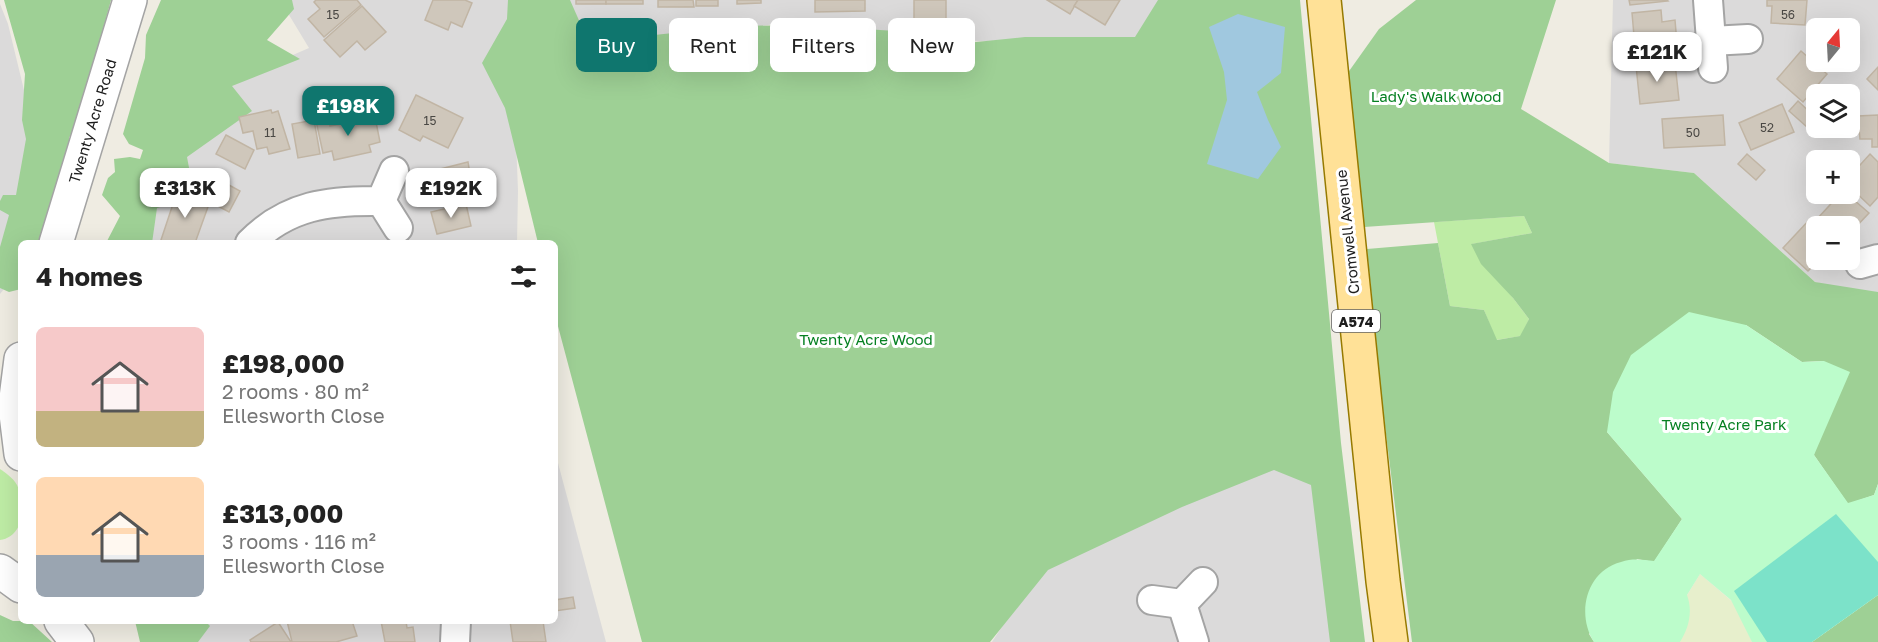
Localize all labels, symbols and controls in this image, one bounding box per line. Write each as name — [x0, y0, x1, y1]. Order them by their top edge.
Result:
house number: 15 — [327, 7, 339, 22]
house number: 56 — [1781, 7, 1795, 22]
chip: Buy — [576, 18, 657, 72]
chip: Rent — [669, 18, 758, 72]
chip: Filters — [770, 18, 876, 72]
chip: New — [888, 18, 975, 72]
north arrow — [1806, 18, 1860, 72]
map controls — [1806, 18, 1860, 270]
pin: £121K — [1615, 32, 1699, 83]
text: £121K — [1627, 39, 1687, 63]
street label: Twenty Acre Road — [65, 57, 119, 185]
button: layers — [1806, 84, 1860, 138]
pin: £198K — [306, 86, 390, 137]
park label: Lady's Walk Wood — [1371, 87, 1501, 105]
text: £198K — [316, 93, 380, 117]
house number: 15 — [424, 113, 436, 128]
house number: 52 — [1760, 120, 1774, 135]
house number: 11 — [264, 125, 276, 140]
house number: 50 — [1686, 125, 1700, 140]
button: + — [1806, 150, 1860, 204]
pin: £313K — [143, 168, 227, 219]
pin: £192K — [409, 168, 493, 219]
street label: Cromwell Avenue — [1331, 169, 1362, 295]
text: £313K — [154, 175, 216, 199]
text: £192K — [420, 175, 482, 199]
button: − — [1806, 216, 1860, 270]
icon: filters — [507, 260, 540, 293]
text: 4 homes — [36, 261, 143, 292]
road number: A574 — [1332, 310, 1380, 332]
park label: Twenty Acre Wood — [799, 330, 933, 348]
text: £198,000 — [222, 348, 345, 379]
icon: home — [84, 351, 156, 423]
text: 2 rooms · 80 m² — [222, 379, 369, 403]
text: Ellesworth Close — [222, 403, 385, 427]
park label: Twenty Acre Park — [1662, 415, 1787, 433]
text: £313,000 — [222, 498, 343, 529]
icon: home — [84, 501, 156, 573]
text: 3 rooms · 116 m² — [222, 529, 376, 553]
text: Ellesworth Close — [222, 553, 385, 577]

